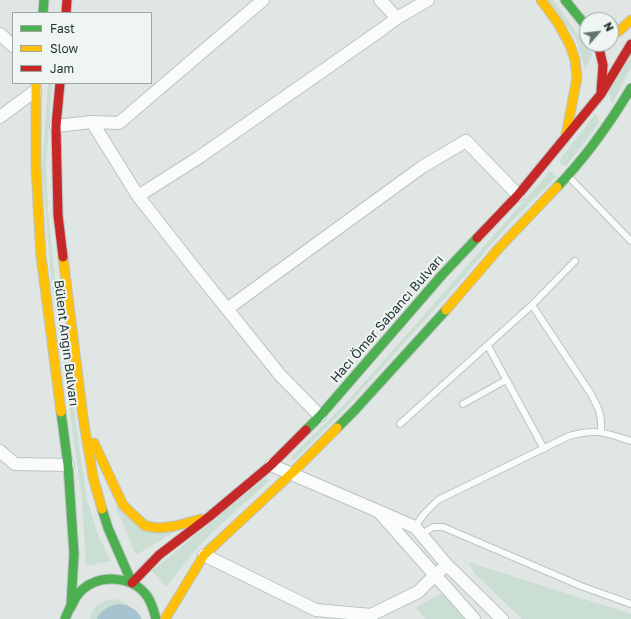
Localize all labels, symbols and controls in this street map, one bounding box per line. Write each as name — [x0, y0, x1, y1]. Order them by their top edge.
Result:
legend — [12, 12, 152, 84]
north arrow — [579, 12, 619, 52]
text: N — [601, 20, 617, 33]
text: Fast — [50, 21, 75, 36]
text: Slow — [50, 41, 78, 56]
text: Jam — [50, 61, 74, 76]
street label: Hacı Ömer Sabancı Bulvarı — [327, 252, 447, 386]
street label: Bülent Angın Bulvarı — [51, 279, 81, 407]

